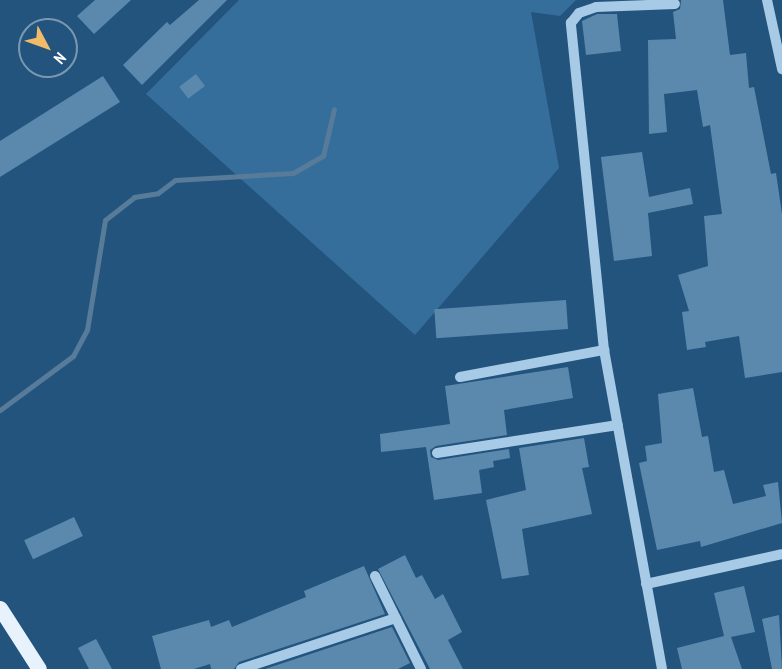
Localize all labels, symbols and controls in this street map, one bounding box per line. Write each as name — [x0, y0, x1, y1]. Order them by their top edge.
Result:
north arrow — [18, 18, 78, 78]
text: N — [50, 49, 70, 68]

